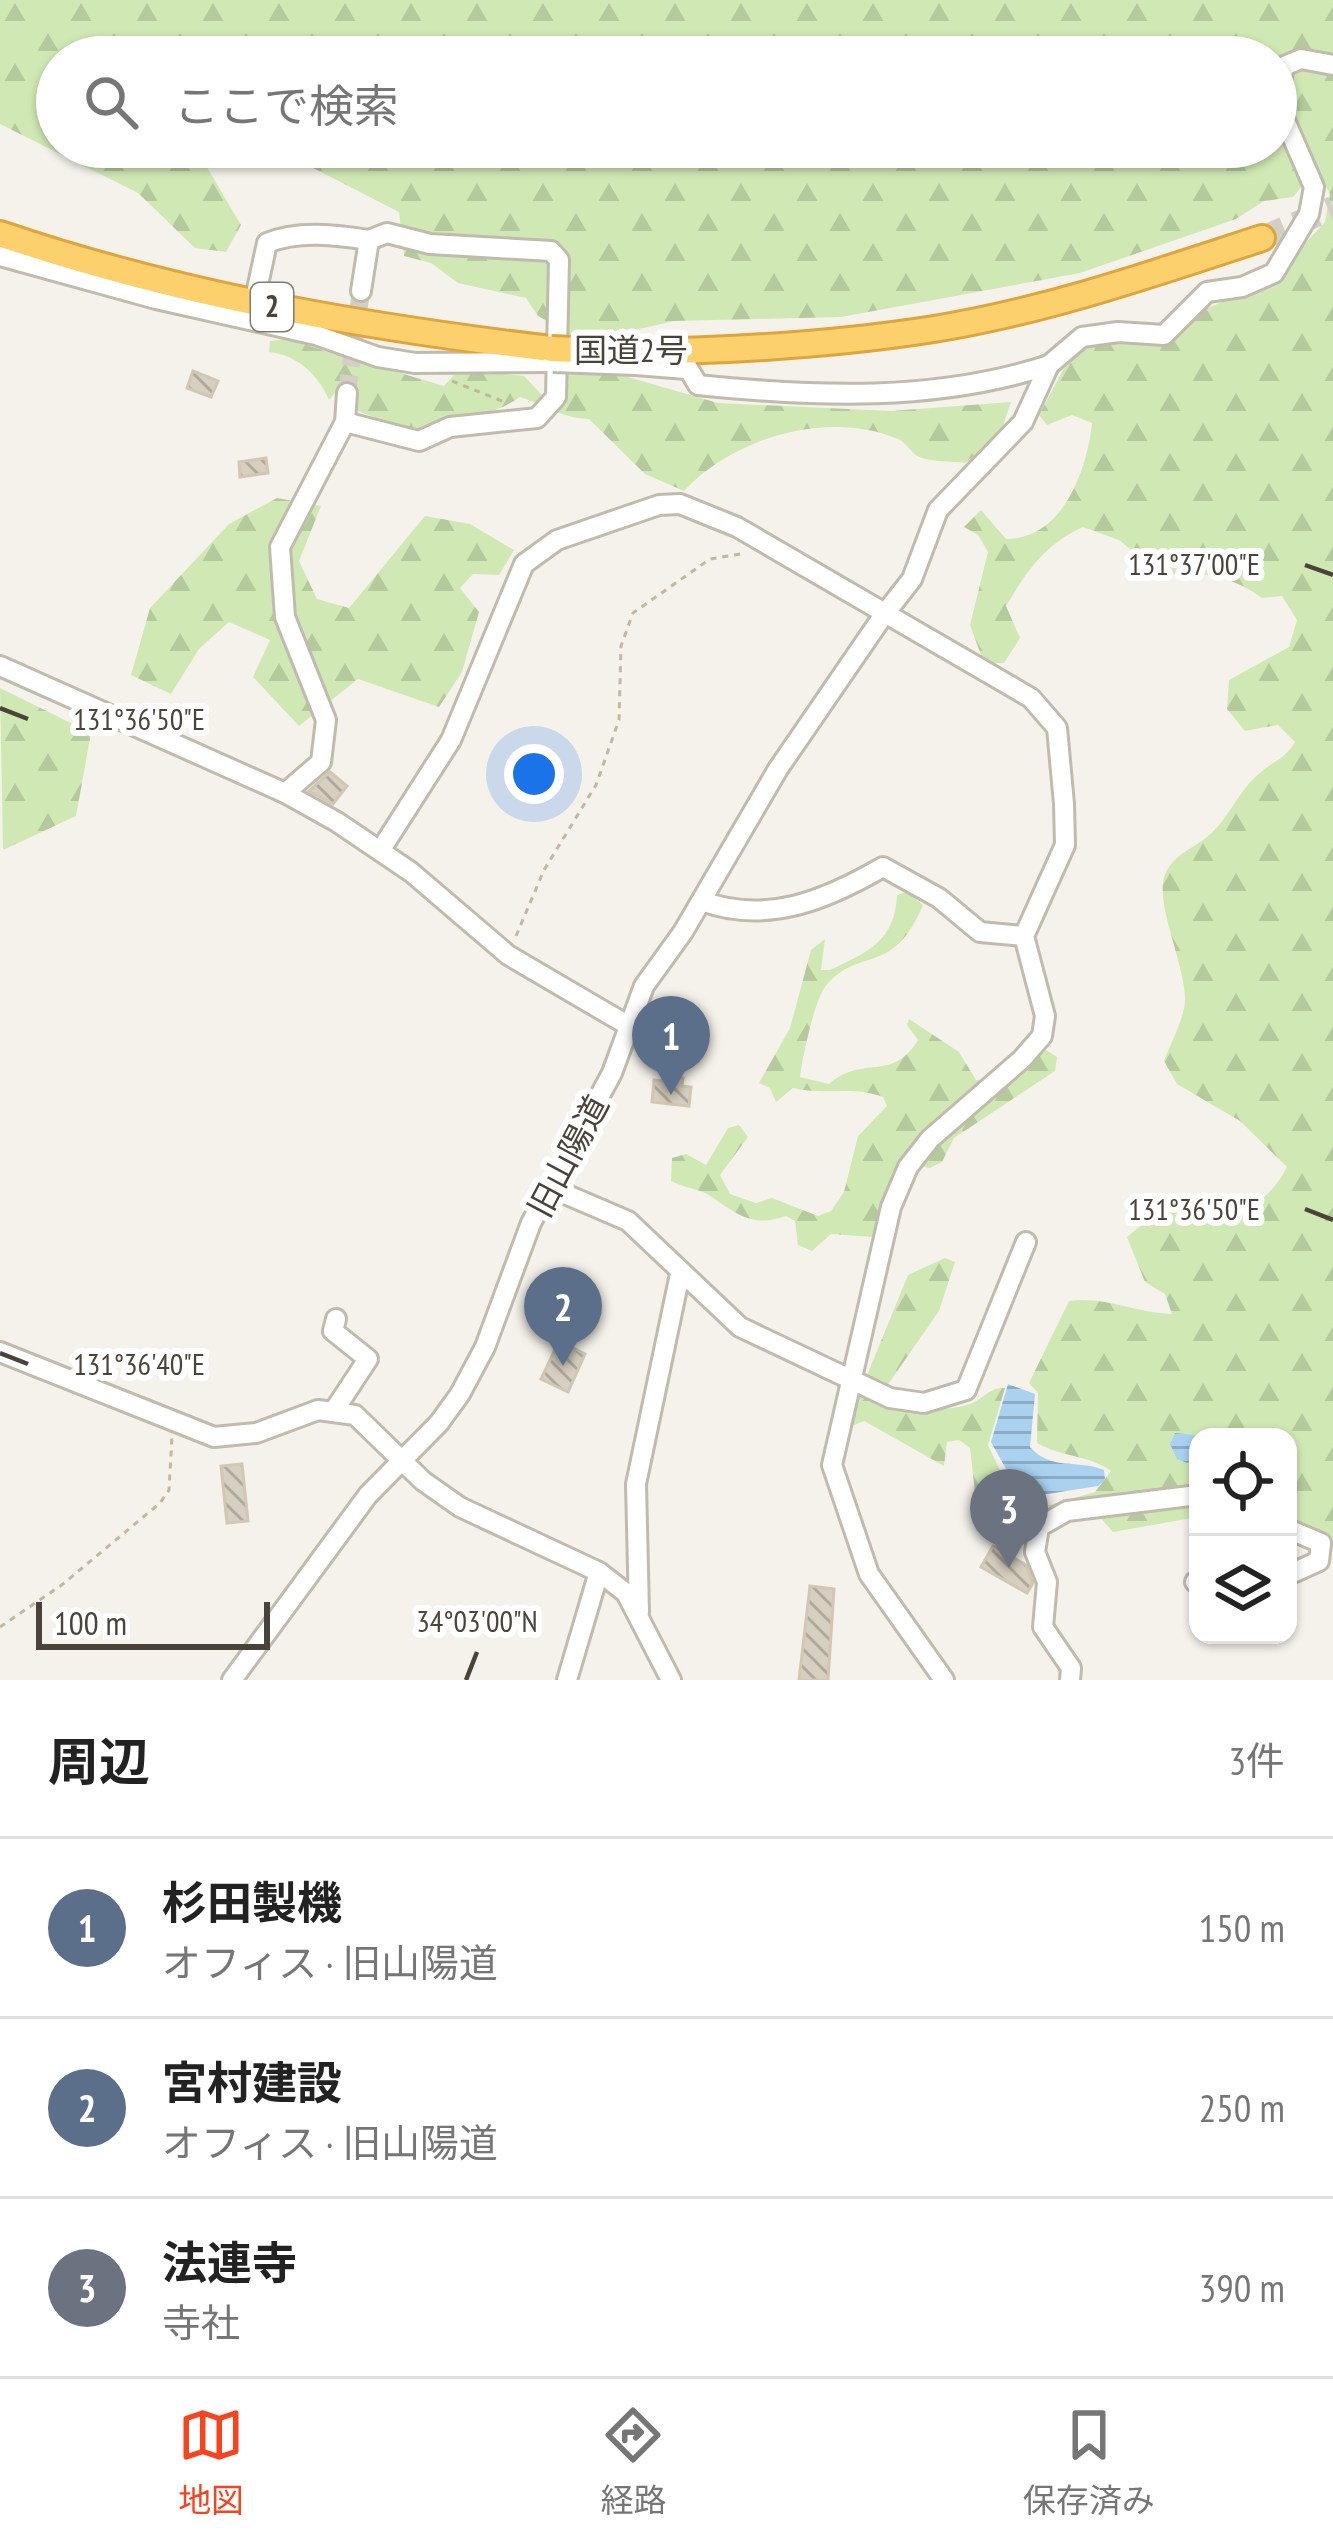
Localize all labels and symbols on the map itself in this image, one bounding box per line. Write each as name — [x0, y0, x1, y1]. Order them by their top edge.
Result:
road number: 2 — [251, 283, 293, 331]
street label: 国道2号 — [574, 328, 688, 371]
text: 131°37'00"E — [1128, 544, 1260, 583]
text: 131°36'50"E — [73, 699, 205, 738]
your location — [504, 744, 564, 804]
pin: 1 — [632, 996, 710, 1095]
street label: 旧山陽道 — [518, 1087, 618, 1224]
text: 131°36'50"E — [1128, 1189, 1260, 1228]
pin: 2 — [524, 1267, 602, 1366]
text: 131°36'40"E — [73, 1344, 205, 1383]
pin: 3 — [970, 1469, 1048, 1568]
scale bar — [36, 1596, 270, 1649]
text: 34°03'00"N — [416, 1601, 538, 1640]

